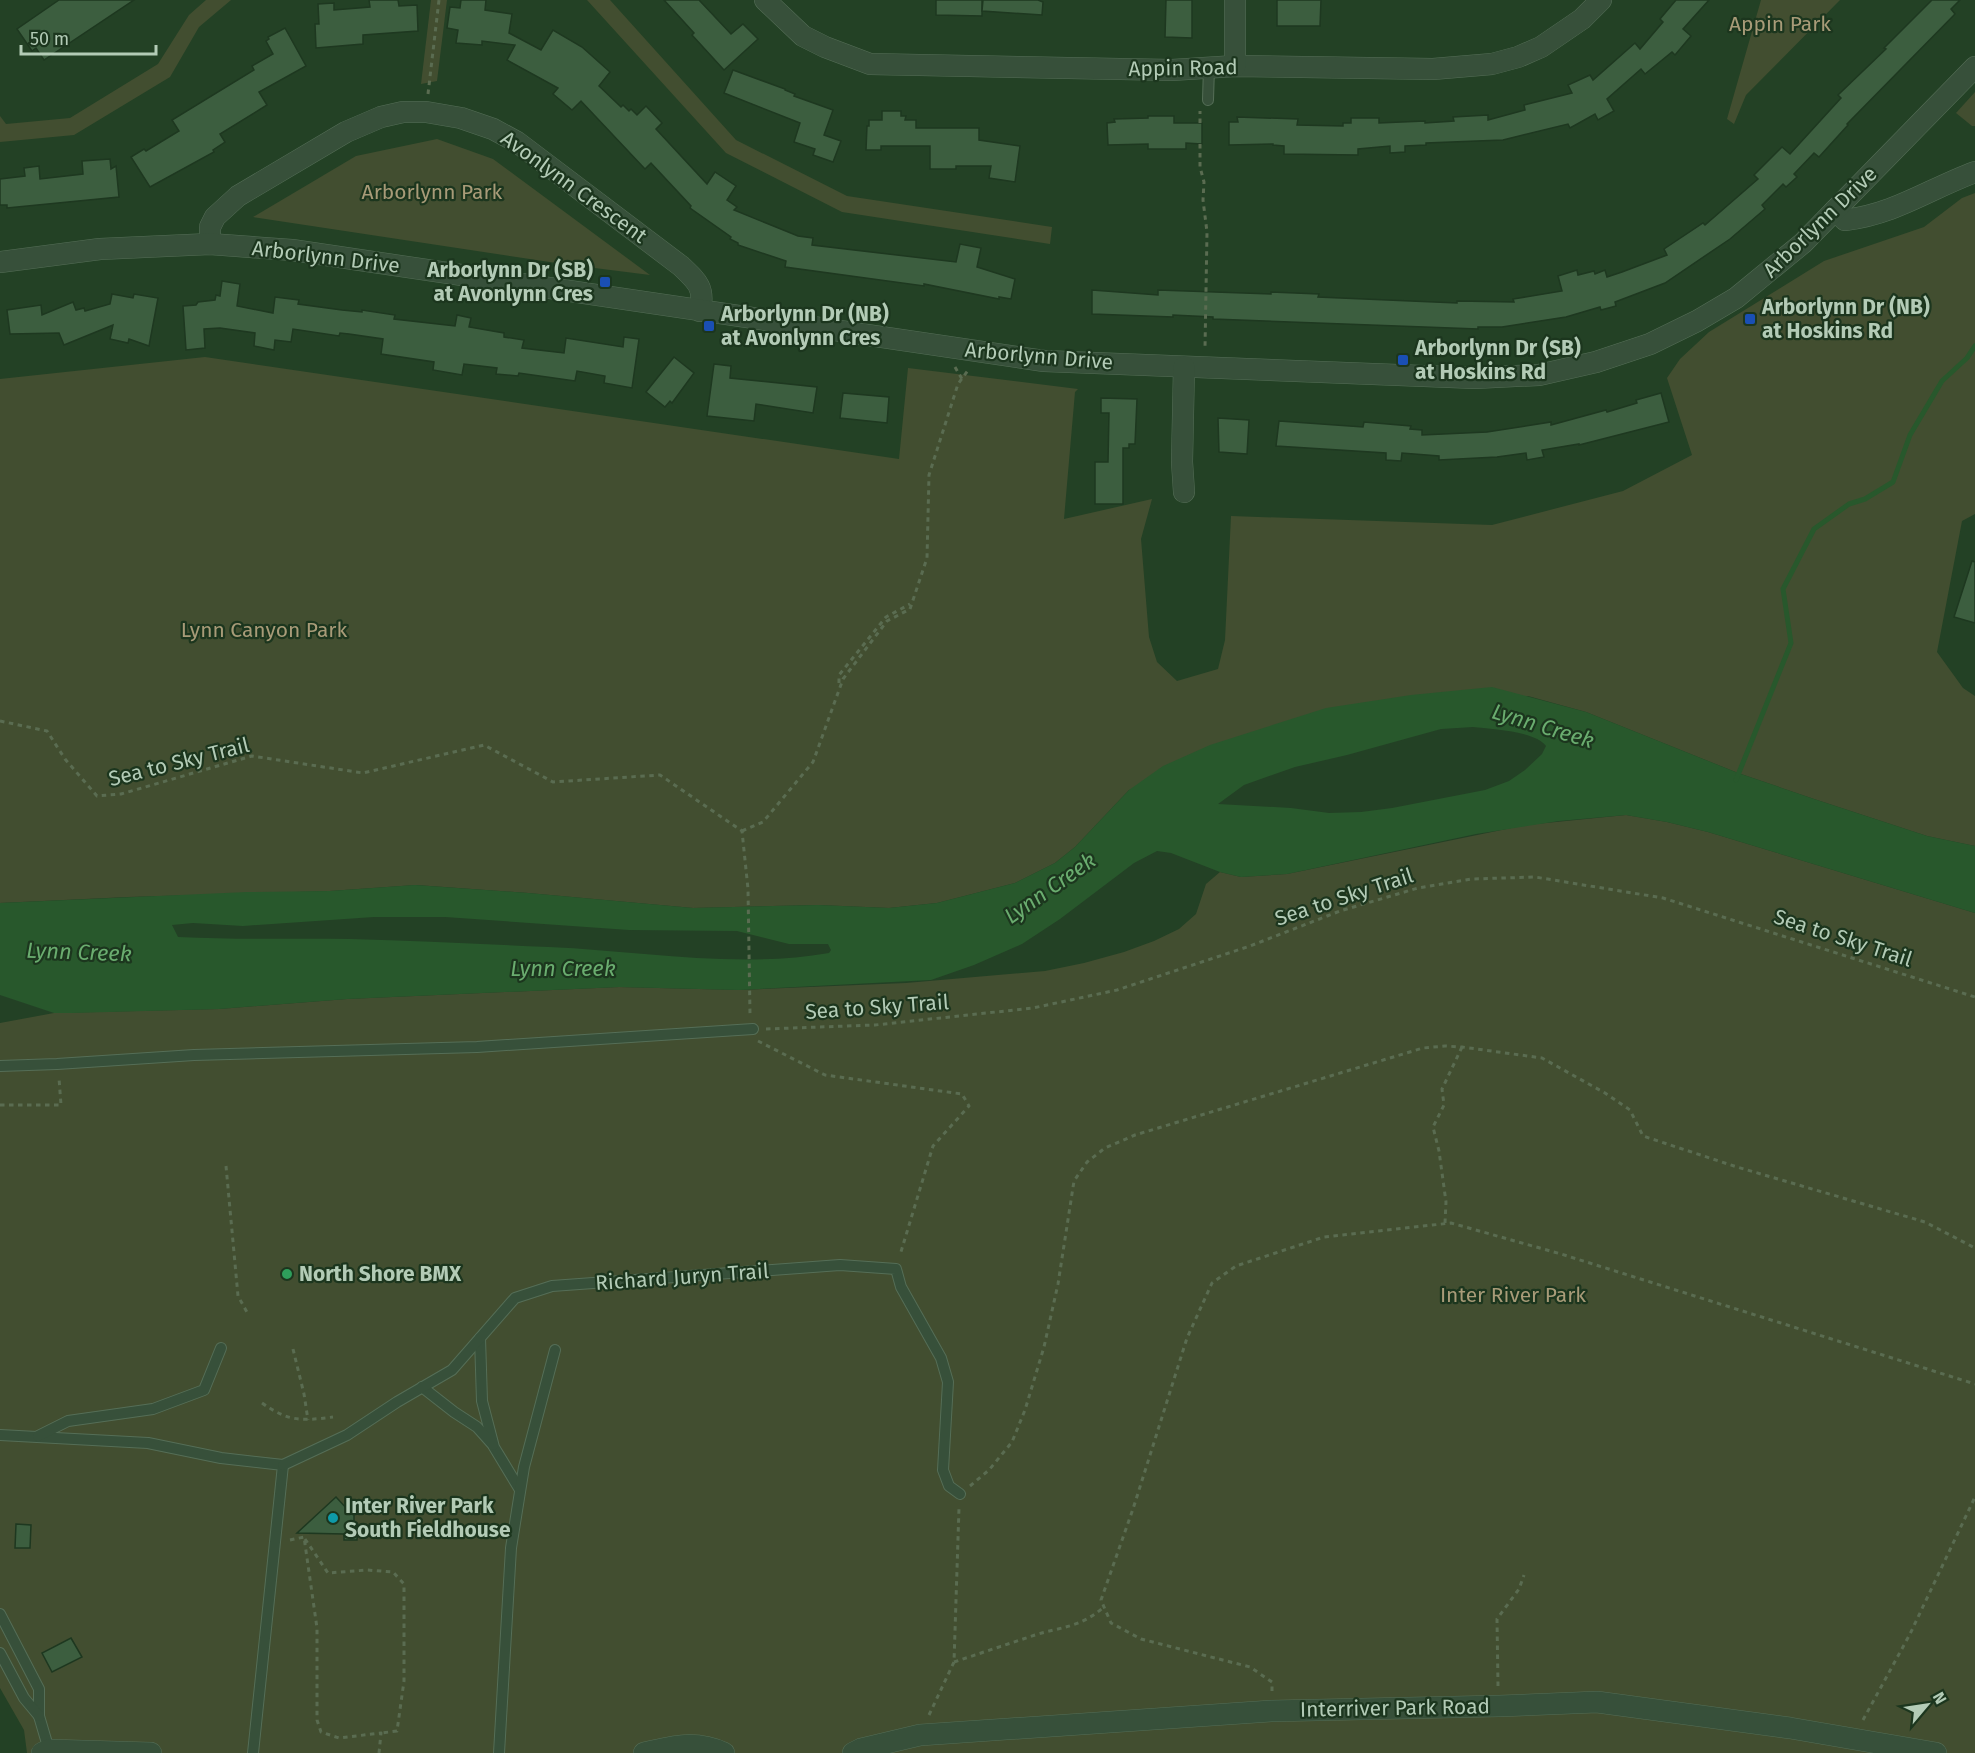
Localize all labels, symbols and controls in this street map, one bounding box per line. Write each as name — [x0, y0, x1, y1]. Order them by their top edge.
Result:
park label: Appin Park — [1729, 11, 1831, 37]
scale bar — [21, 18, 156, 56]
text: 50 m — [30, 28, 69, 50]
street label: Appin Road — [1128, 54, 1238, 82]
street label: Avonlynn Crescent — [496, 125, 653, 249]
street label: Arborlynn Drive — [1757, 161, 1883, 283]
park label: Arborlynn Park — [362, 179, 503, 205]
street label: Arborlynn Drive — [251, 235, 401, 279]
place label: Arborlynn Dr (SB) at Avonlynn Cres — [426, 257, 593, 307]
marker: Arborlynn Dr (SB) at Avonlynn Cres — [598, 275, 612, 289]
place label: Arborlynn Dr (NB) at Hoskins Rd — [1761, 294, 1930, 344]
place label: Arborlynn Dr (NB) at Avonlynn Cres — [720, 301, 889, 351]
marker: Arborlynn Dr (NB) at Hoskins Rd — [1743, 312, 1757, 326]
marker: Arborlynn Dr (NB) at Avonlynn Cres — [702, 319, 716, 333]
place label: Arborlynn Dr (SB) at Hoskins Rd — [1414, 335, 1581, 385]
street label: Arborlynn Drive — [964, 337, 1114, 375]
marker: Arborlynn Dr (SB) at Hoskins Rd — [1396, 353, 1410, 367]
park label: Lynn Canyon Park — [181, 617, 347, 643]
water label: Lynn Creek — [1489, 698, 1597, 754]
street label: Sea to Sky Trail — [106, 732, 252, 792]
water label: Lynn Creek — [999, 847, 1101, 929]
street label: Sea to Sky Trail — [1272, 862, 1416, 932]
street label: Sea to Sky Trail — [1771, 903, 1915, 973]
water label: Lynn Creek — [26, 937, 132, 967]
water label: Lynn Creek — [510, 955, 616, 982]
street label: Sea to Sky Trail — [804, 989, 950, 1025]
street label: Richard Juryn Trail — [594, 1258, 770, 1296]
place label: North Shore BMX — [299, 1261, 462, 1287]
marker: North Shore BMX — [280, 1267, 294, 1281]
park label: Inter River Park — [1440, 1282, 1586, 1308]
place label: Inter River Park South Fieldhouse — [345, 1493, 511, 1543]
marker: Inter River Park South Fieldhouse — [326, 1511, 340, 1525]
north arrow — [1897, 1675, 1957, 1735]
text: N — [1929, 1689, 1951, 1707]
street label: Interriver Park Road — [1300, 1693, 1490, 1723]

